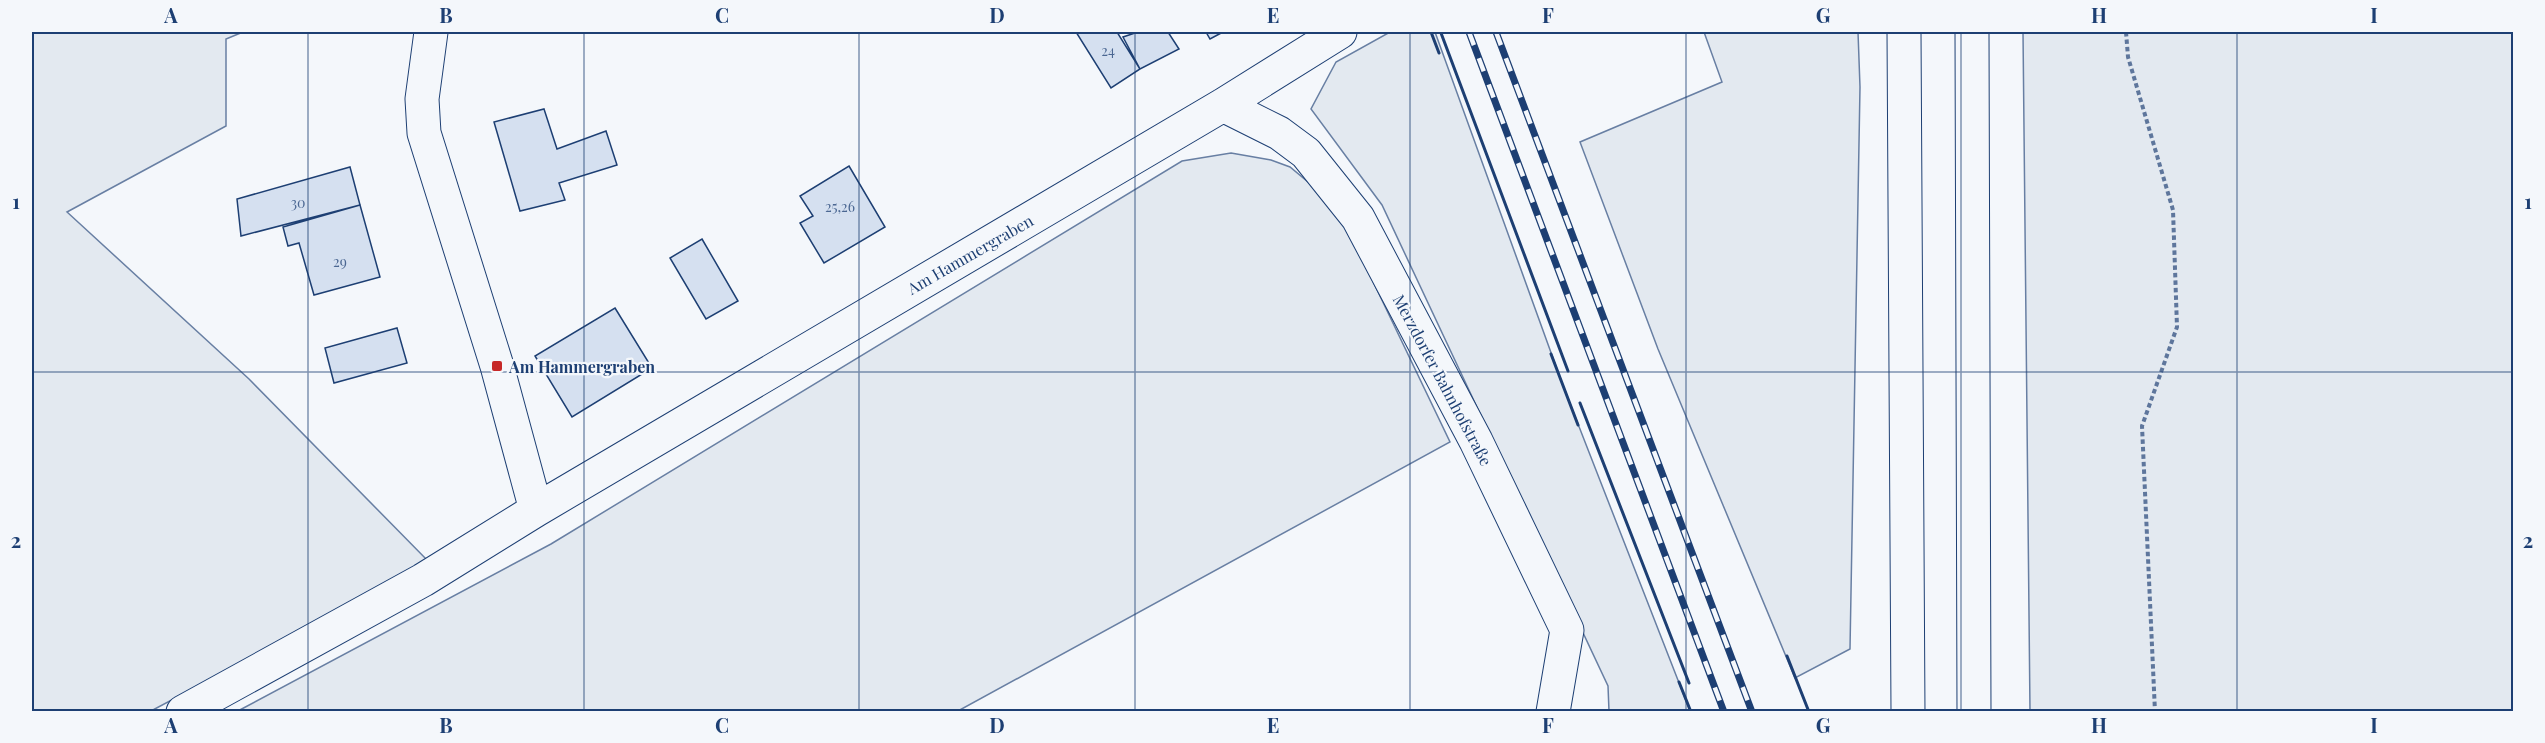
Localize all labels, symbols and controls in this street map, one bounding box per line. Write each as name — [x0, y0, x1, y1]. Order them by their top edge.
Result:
text: A — [163, 1, 178, 28]
text: B — [439, 1, 453, 28]
text: C — [715, 1, 729, 28]
text: D — [989, 1, 1005, 28]
text: E — [1267, 1, 1279, 28]
text: F — [1542, 1, 1554, 28]
text: G — [1816, 1, 1831, 28]
text: H — [2091, 1, 2107, 28]
text: I — [2370, 1, 2378, 28]
house number: 24 — [1101, 41, 1115, 60]
text: 1 — [12, 187, 20, 214]
text: 1 — [2524, 187, 2532, 214]
house number: 30 — [291, 193, 305, 212]
house number: 25,26 — [825, 197, 855, 216]
street label: Am Hammergraben — [902, 209, 1037, 299]
house number: 29 — [333, 252, 347, 271]
street label: Merzdorfer Bahnhofstraße — [1389, 291, 1497, 469]
place label: Am Hammergraben — [508, 356, 655, 377]
marker: Am Hammergraben — [490, 359, 504, 373]
text: 2 — [11, 526, 21, 553]
text: 2 — [2523, 526, 2533, 553]
text: A — [163, 711, 178, 738]
text: B — [439, 711, 453, 738]
text: C — [715, 711, 729, 738]
text: D — [989, 711, 1005, 738]
text: E — [1267, 711, 1279, 738]
text: F — [1542, 711, 1554, 738]
text: G — [1816, 711, 1831, 738]
text: H — [2091, 711, 2107, 738]
text: I — [2370, 711, 2378, 738]

